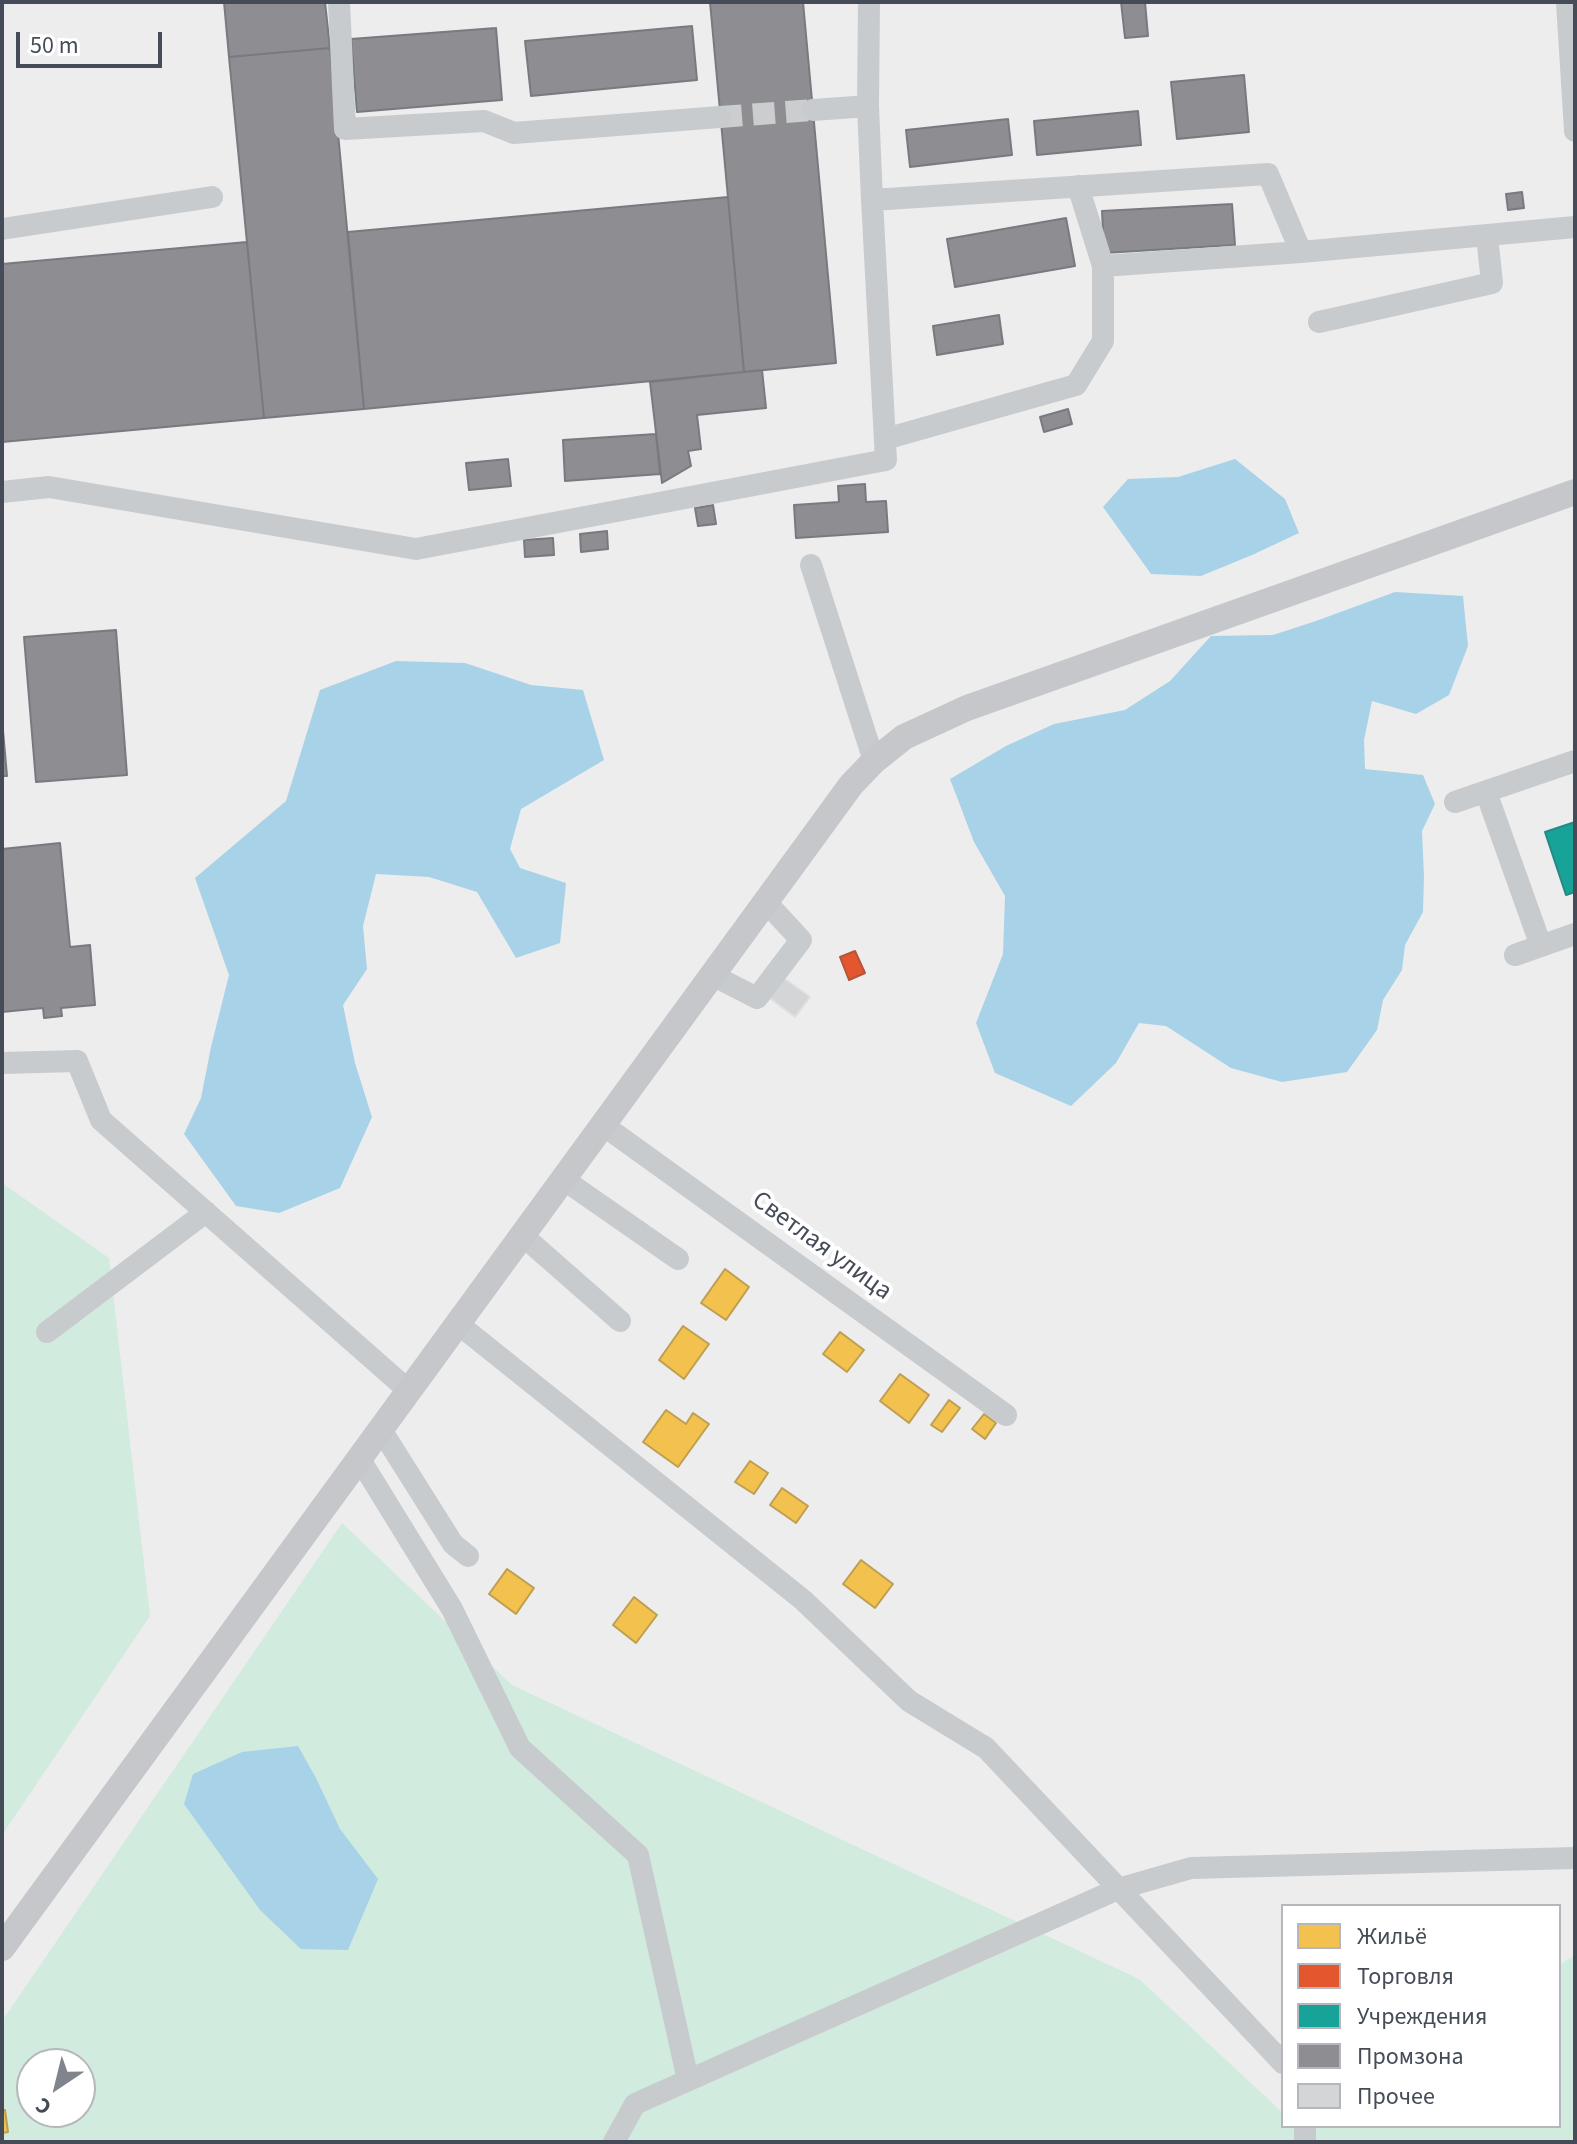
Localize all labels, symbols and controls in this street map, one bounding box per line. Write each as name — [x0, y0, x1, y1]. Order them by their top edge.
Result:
scale bar — [20, 16, 166, 66]
text: 50 m — [30, 28, 79, 63]
street label: Светлая улица — [745, 1186, 897, 1308]
legend — [1281, 1904, 1561, 2128]
text: Жильё — [1357, 1919, 1427, 1954]
text: Торговля — [1357, 1959, 1454, 1994]
text: Учреждения — [1357, 1999, 1487, 2034]
text: Промзона — [1357, 2039, 1464, 2074]
north arrow — [16, 2048, 96, 2128]
text: Прочее — [1357, 2079, 1435, 2114]
text: С — [29, 2089, 58, 2123]

